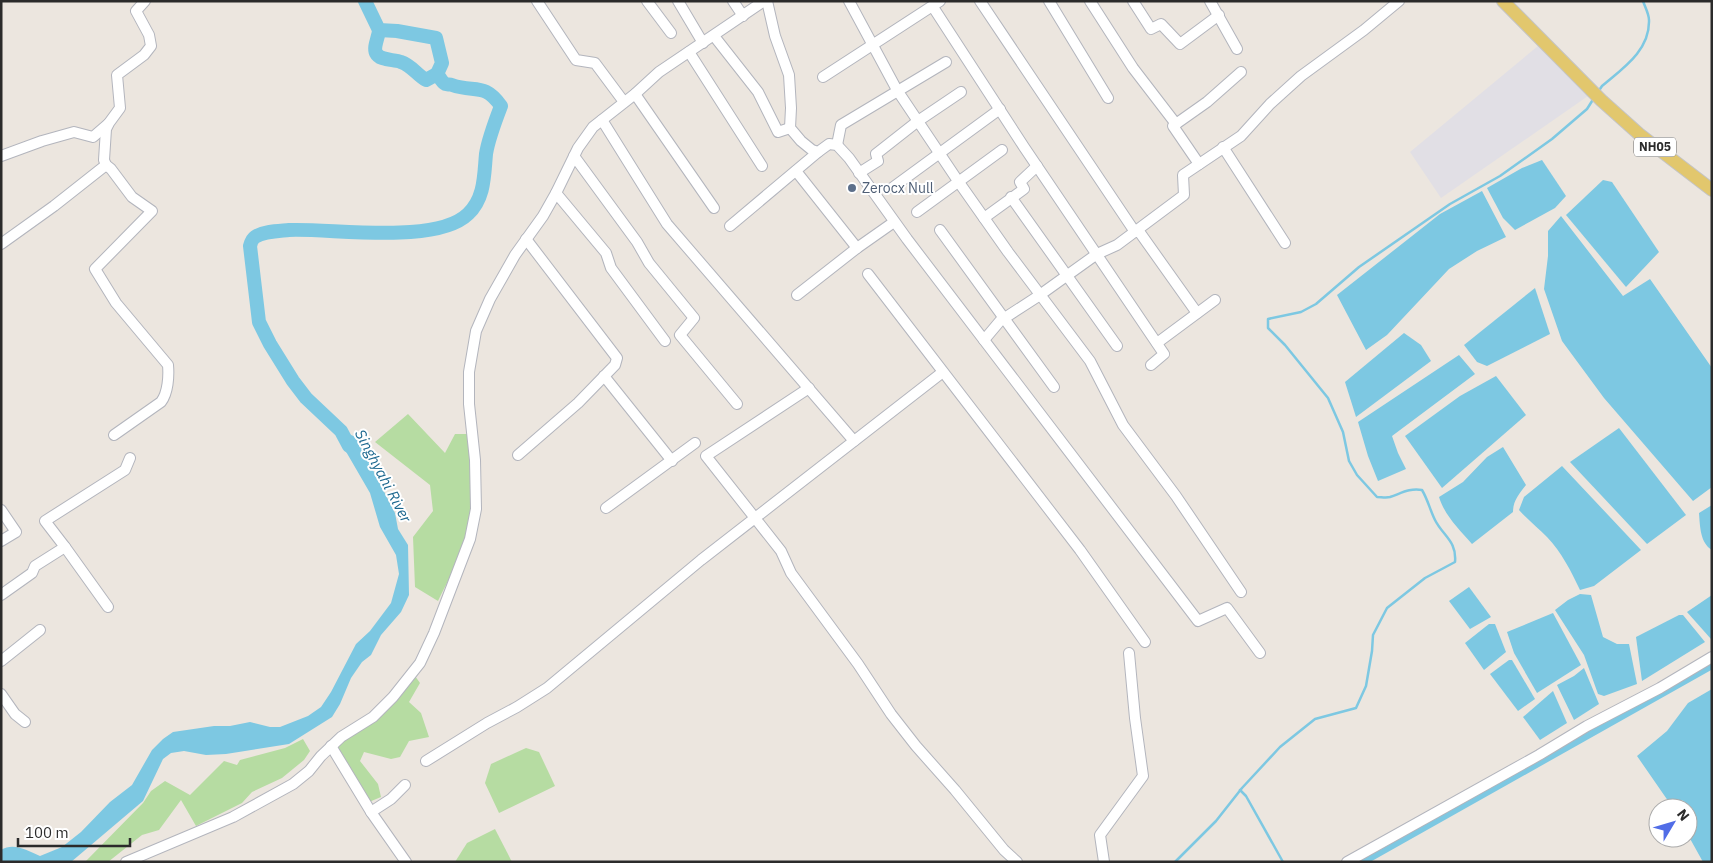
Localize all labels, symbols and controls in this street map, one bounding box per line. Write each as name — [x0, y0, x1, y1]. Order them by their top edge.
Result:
road number: NH05 — [1634, 138, 1676, 156]
place label: Zerocx Null — [862, 179, 934, 197]
marker: Zerocx Null — [846, 182, 858, 194]
water label: Singhyahi River — [351, 426, 416, 526]
north arrow — [1648, 798, 1698, 848]
text: N — [1673, 805, 1693, 825]
scale bar — [18, 816, 130, 848]
text: 100 m — [25, 823, 69, 842]

